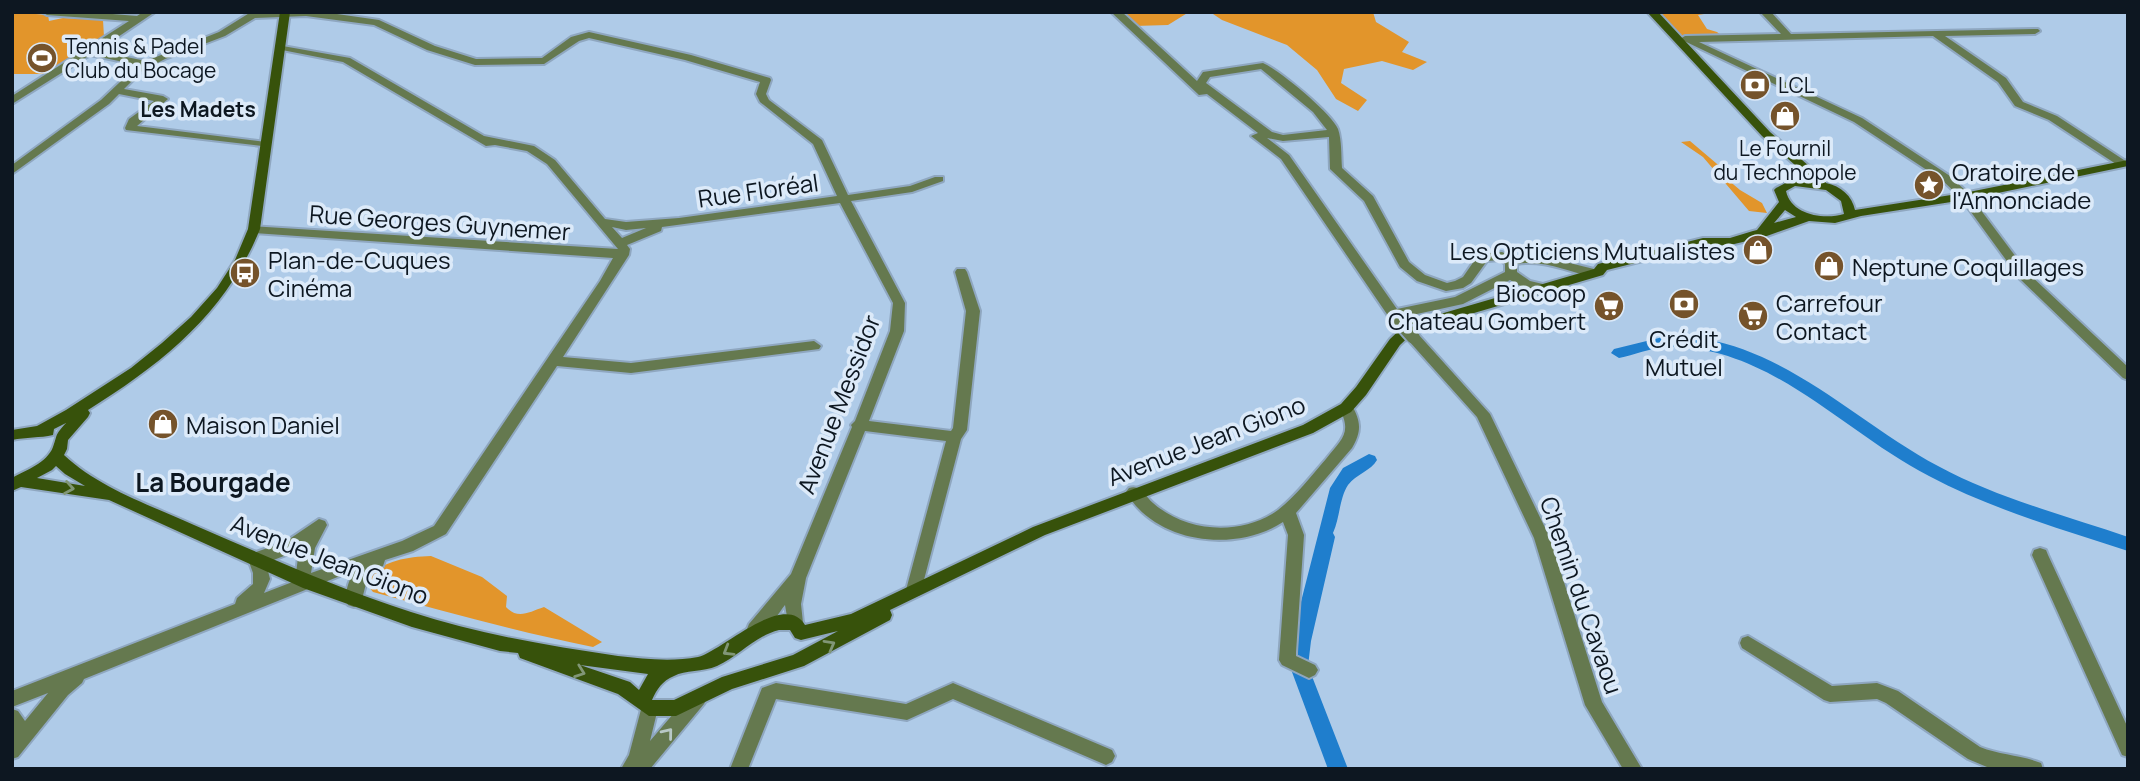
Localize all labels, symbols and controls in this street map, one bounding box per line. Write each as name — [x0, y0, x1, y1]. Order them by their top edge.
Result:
place label: Tennis & Padel Club du Bocage — [65, 32, 216, 84]
sports icon: Tennis & Padel Club du Bocage — [25, 41, 59, 75]
bank icon: LCL — [1738, 68, 1772, 102]
place label: LCL — [1778, 71, 1815, 99]
district label: Les Madets — [140, 95, 256, 123]
shop icon: Le Fournil du Technopole — [1768, 99, 1802, 133]
place label: Le Fournil du Technopole — [1713, 134, 1857, 186]
place label: Oratoire de l'Annonciade — [1952, 155, 2091, 216]
street label: Rue Floréal — [696, 165, 820, 215]
place icon: Oratoire de l'Annonciade — [1912, 168, 1946, 202]
street label: Rue Georges Guynemer — [308, 196, 572, 248]
shop icon: Les Opticiens Mutualistes — [1741, 233, 1775, 267]
place label: Les Opticiens Mutualistes — [1449, 234, 1735, 267]
place label: Plan-de-Cuques Cinéma — [268, 243, 451, 304]
shop icon: Neptune Coquillages — [1812, 249, 1846, 283]
place label: Neptune Coquillages — [1852, 250, 2084, 283]
bus stop icon: Plan-de-Cuques Cinéma — [228, 256, 262, 290]
place label: Biocoop Chateau Gombert — [1388, 276, 1586, 337]
place label: Carrefour Contact — [1776, 286, 1883, 347]
bank icon: Crédit Mutuel — [1667, 287, 1701, 321]
supermarket icon: Biocoop Chateau Gombert — [1592, 289, 1626, 323]
supermarket icon: Carrefour Contact — [1736, 299, 1770, 333]
street label: Avenue Messidor — [789, 310, 887, 498]
place label: Crédit Mutuel — [1645, 322, 1723, 383]
street label: Avenue Jean Giono — [1102, 387, 1310, 493]
shop icon: Maison Daniel — [146, 407, 180, 441]
place label: Maison Daniel — [186, 408, 340, 441]
district label: La Bourgade — [135, 464, 291, 500]
one-way arrow — [63, 480, 74, 495]
street label: Chemin du Cavaou — [1533, 492, 1631, 698]
street label: Avenue Jean Giono — [226, 506, 434, 612]
one-way arrow — [823, 640, 835, 653]
one-way arrow — [722, 642, 735, 655]
one-way arrow — [573, 664, 585, 678]
one-way arrow — [660, 728, 672, 741]

